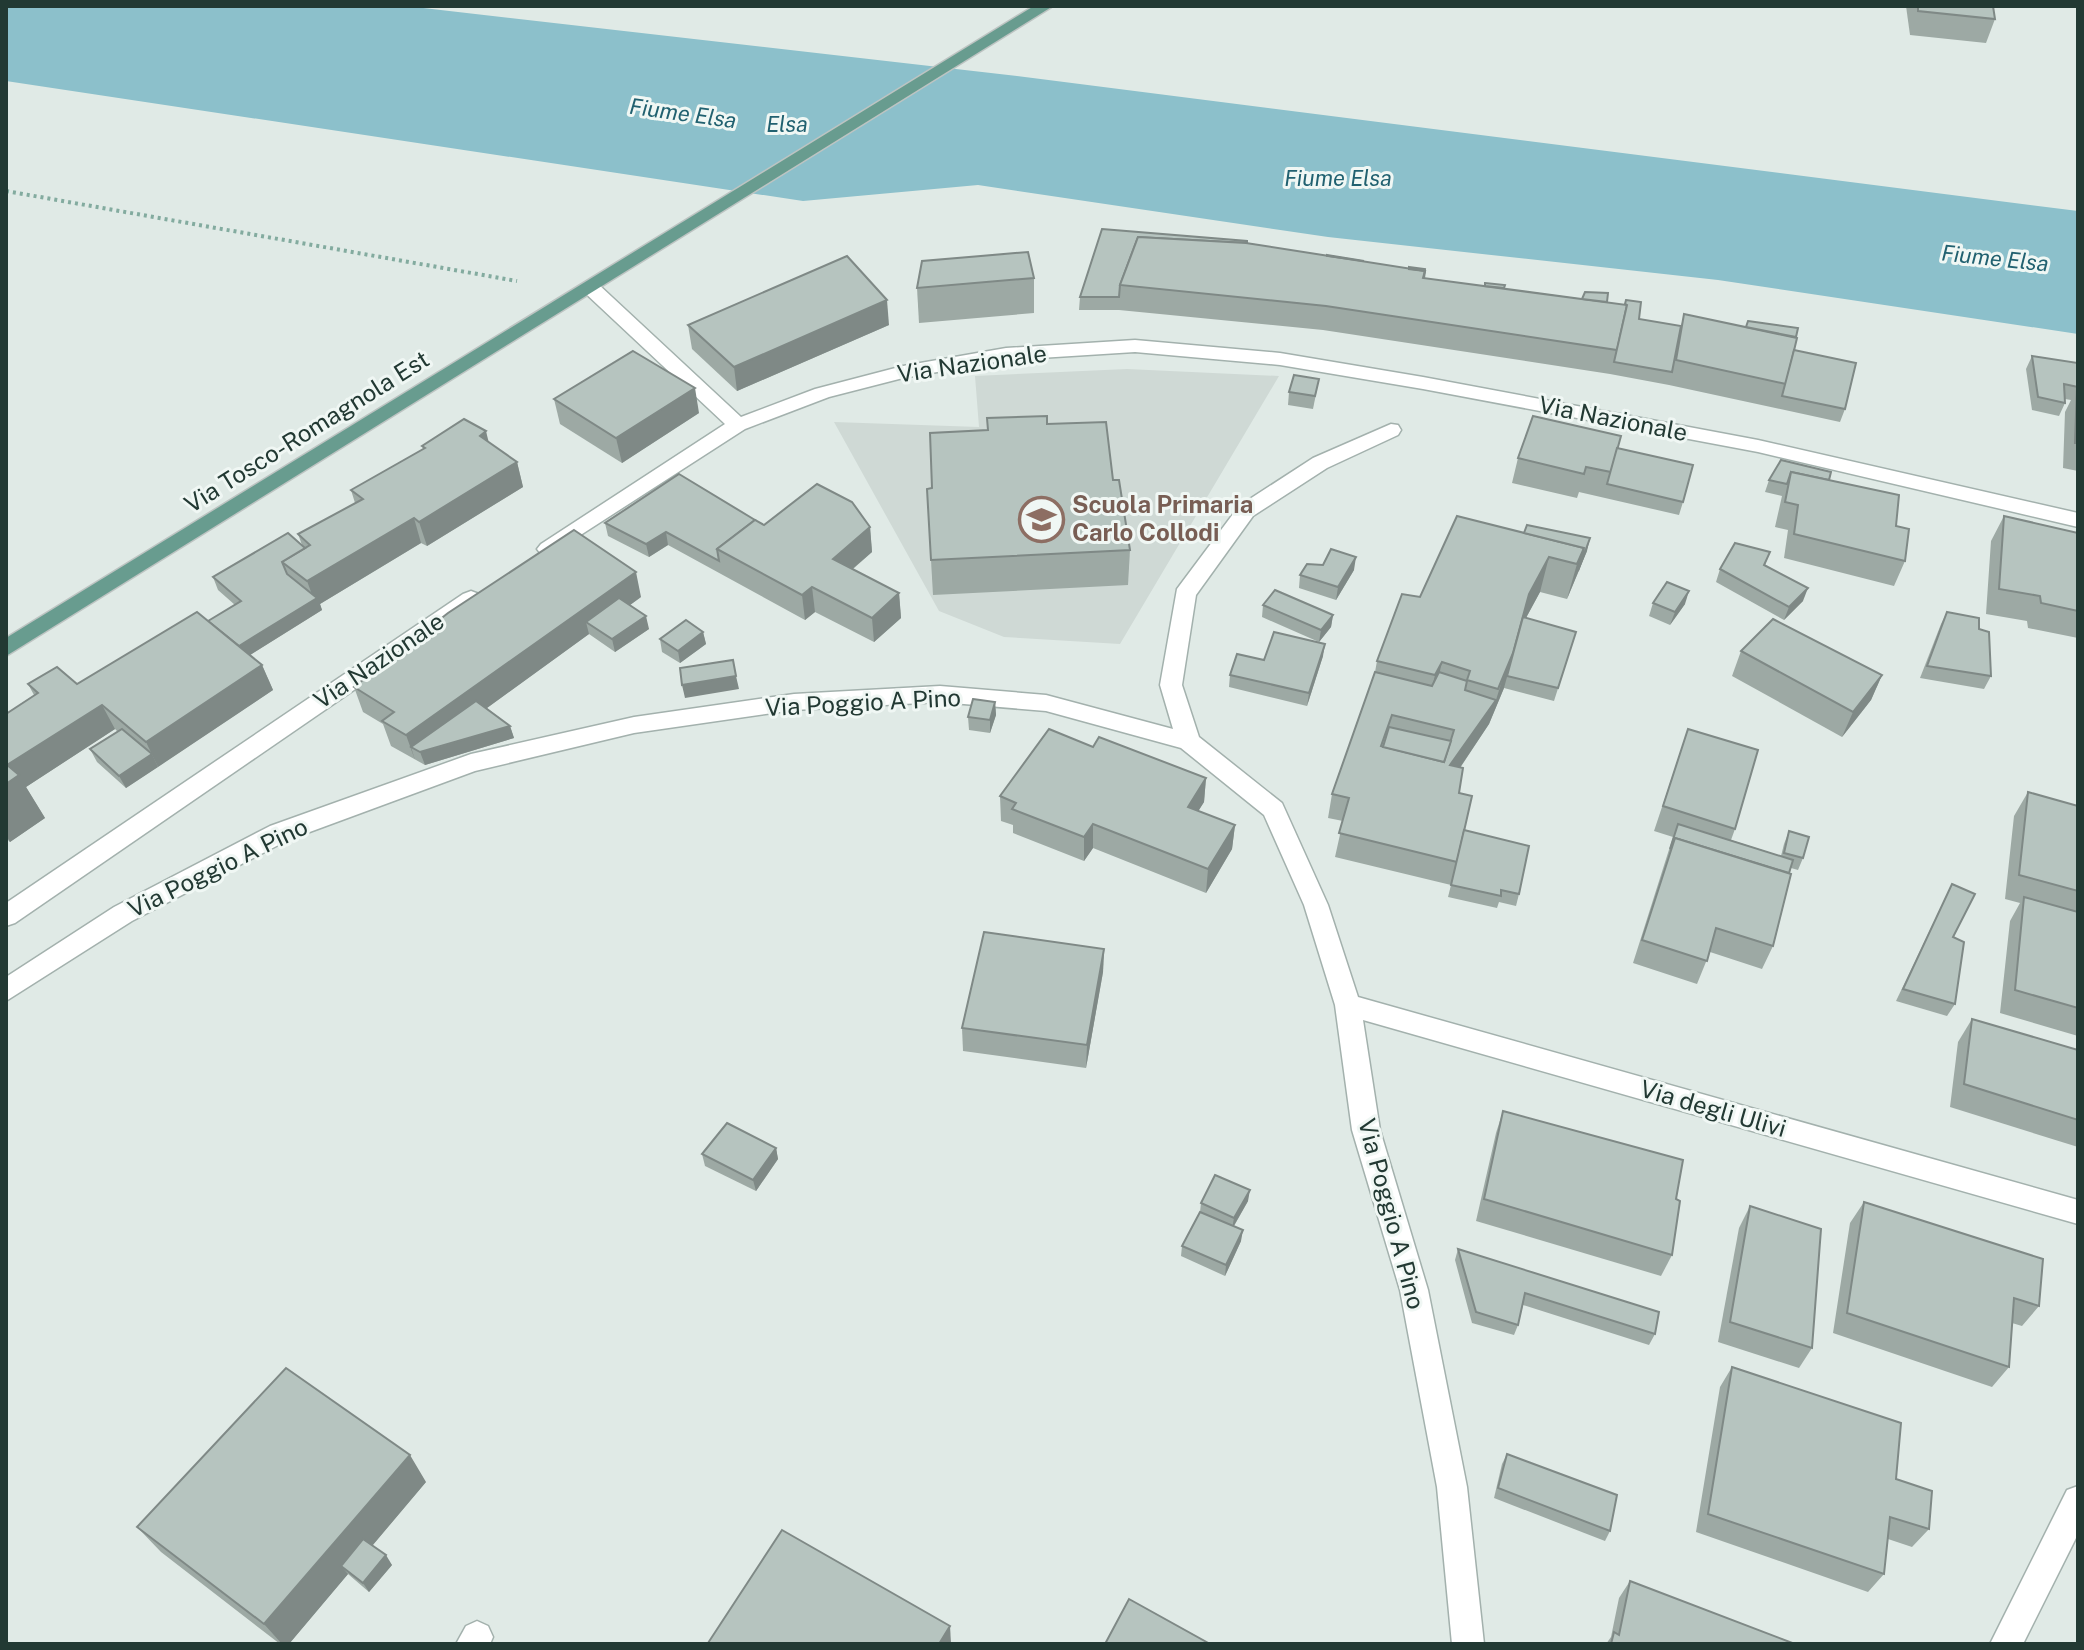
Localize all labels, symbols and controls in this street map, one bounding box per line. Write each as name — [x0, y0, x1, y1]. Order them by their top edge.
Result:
water label: Fiume Elsa — [628, 93, 738, 133]
water label: Elsa — [766, 111, 808, 137]
water label: Fiume Elsa — [1284, 165, 1392, 191]
water label: Fiume Elsa — [1940, 239, 2050, 277]
street label: Via Nazionale — [895, 339, 1048, 387]
street label: Via Tosco-Romagnola Est — [179, 344, 434, 518]
street label: Via Nazionale — [1536, 390, 1690, 446]
place label: Scuola Primaria Carlo Collodi — [1072, 490, 1253, 546]
school or university icon: Scuola Primaria Carlo Collodi — [1017, 495, 1065, 543]
street label: Via Nazionale — [308, 606, 449, 714]
street label: Via Poggio A Pino — [764, 683, 962, 721]
street label: Via Poggio A Pino — [123, 812, 312, 923]
street label: Via degli Ulivi — [1637, 1074, 1789, 1142]
street label: Via Poggio A Pino — [1353, 1115, 1431, 1312]

